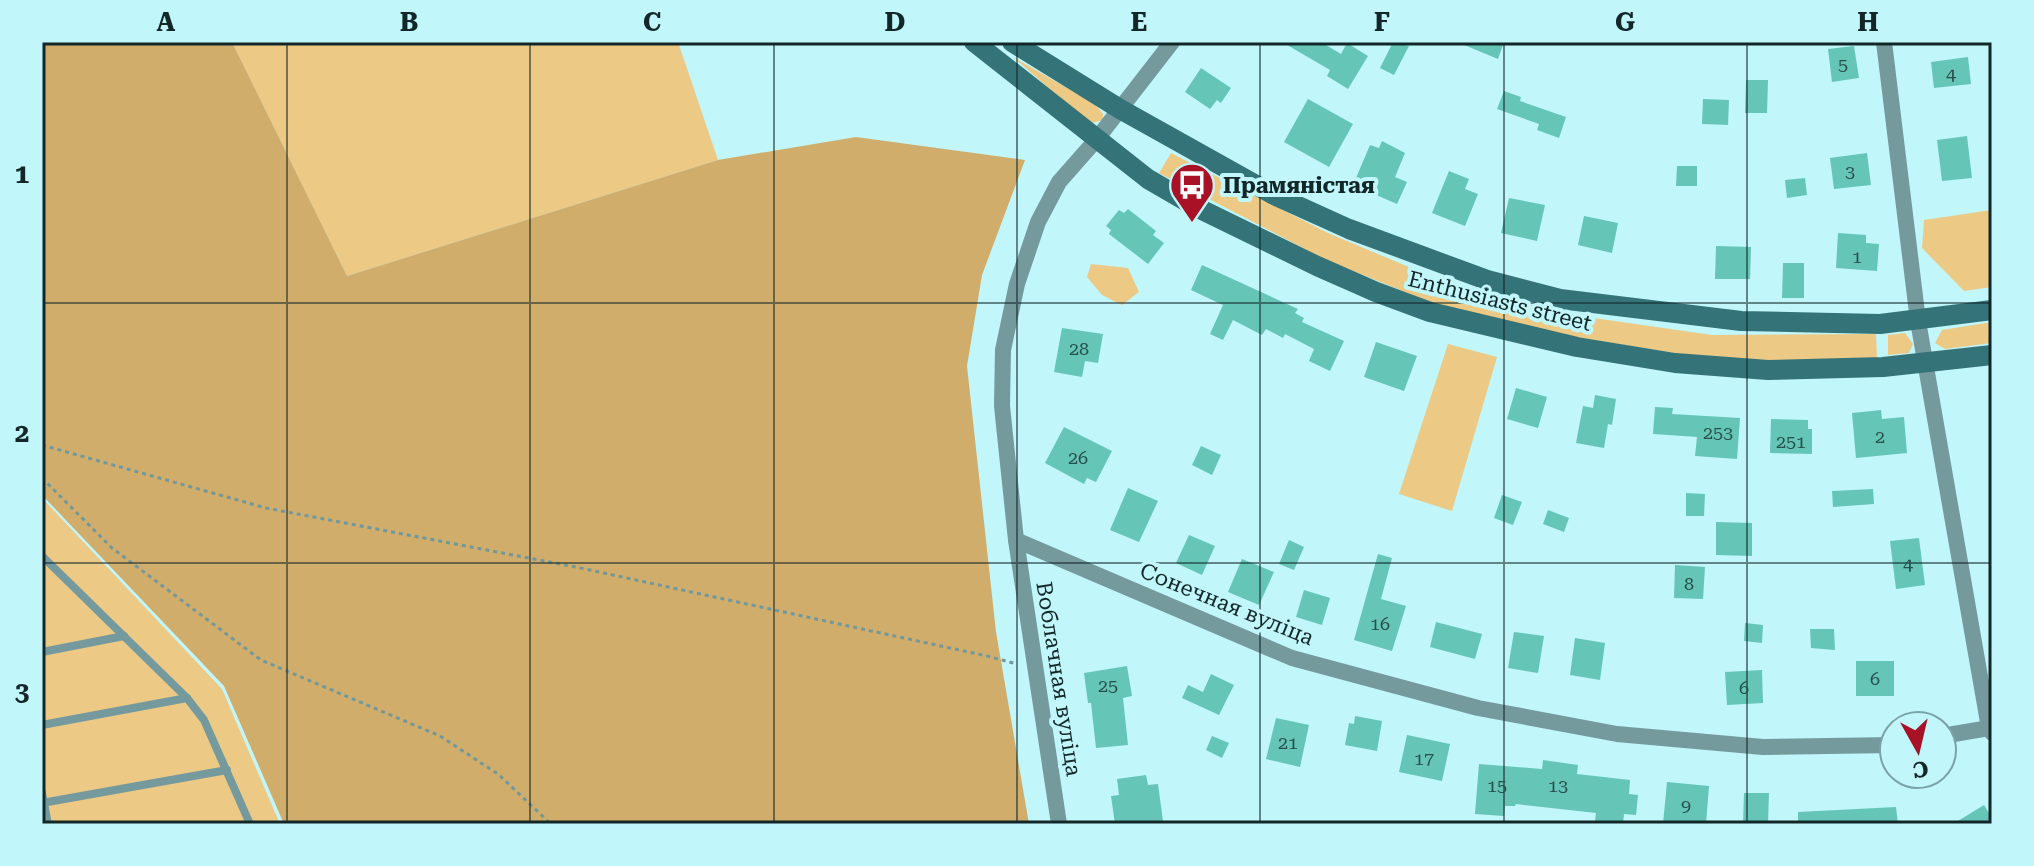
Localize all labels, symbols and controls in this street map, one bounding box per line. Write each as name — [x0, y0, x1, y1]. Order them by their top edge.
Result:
text: A — [157, 7, 176, 37]
text: B — [400, 7, 418, 37]
text: C — [643, 7, 661, 37]
text: D — [885, 7, 905, 37]
text: E — [1131, 7, 1147, 37]
text: F — [1374, 7, 1390, 37]
text: G — [1615, 7, 1635, 37]
text: H — [1857, 7, 1879, 37]
house number: 5 — [1838, 54, 1848, 75]
house number: 4 — [1946, 63, 1956, 84]
text: 1 — [15, 159, 29, 189]
bus stop icon: Прамяністая — [1168, 161, 1216, 224]
house number: 3 — [1845, 161, 1855, 182]
place label: Прамяністая — [1223, 173, 1375, 198]
house number: 1 — [1852, 246, 1862, 267]
street label: Enthusiasts street — [1406, 266, 1594, 336]
house number: 28 — [1069, 338, 1089, 359]
text: 2 — [15, 418, 29, 448]
house number: 253 — [1703, 422, 1733, 443]
house number: 2 — [1875, 426, 1885, 447]
house number: 251 — [1776, 431, 1806, 452]
house number: 26 — [1068, 447, 1088, 468]
house number: 4 — [1903, 553, 1913, 574]
street label: Сонечная вуліца — [1136, 558, 1318, 650]
house number: 8 — [1684, 573, 1694, 594]
street label: Воблачная вуліца — [1031, 580, 1087, 778]
house number: 16 — [1370, 613, 1390, 634]
house number: 6 — [1870, 668, 1880, 689]
house number: 25 — [1098, 675, 1118, 696]
text: 3 — [15, 677, 29, 707]
house number: 6 — [1739, 677, 1749, 698]
north arrow — [1878, 710, 1958, 790]
house number: 21 — [1278, 732, 1298, 753]
house number: 17 — [1414, 748, 1434, 769]
text: С — [1911, 756, 1930, 783]
house number: 15 — [1487, 775, 1507, 796]
house number: 13 — [1548, 775, 1568, 796]
house number: 9 — [1681, 795, 1691, 816]

